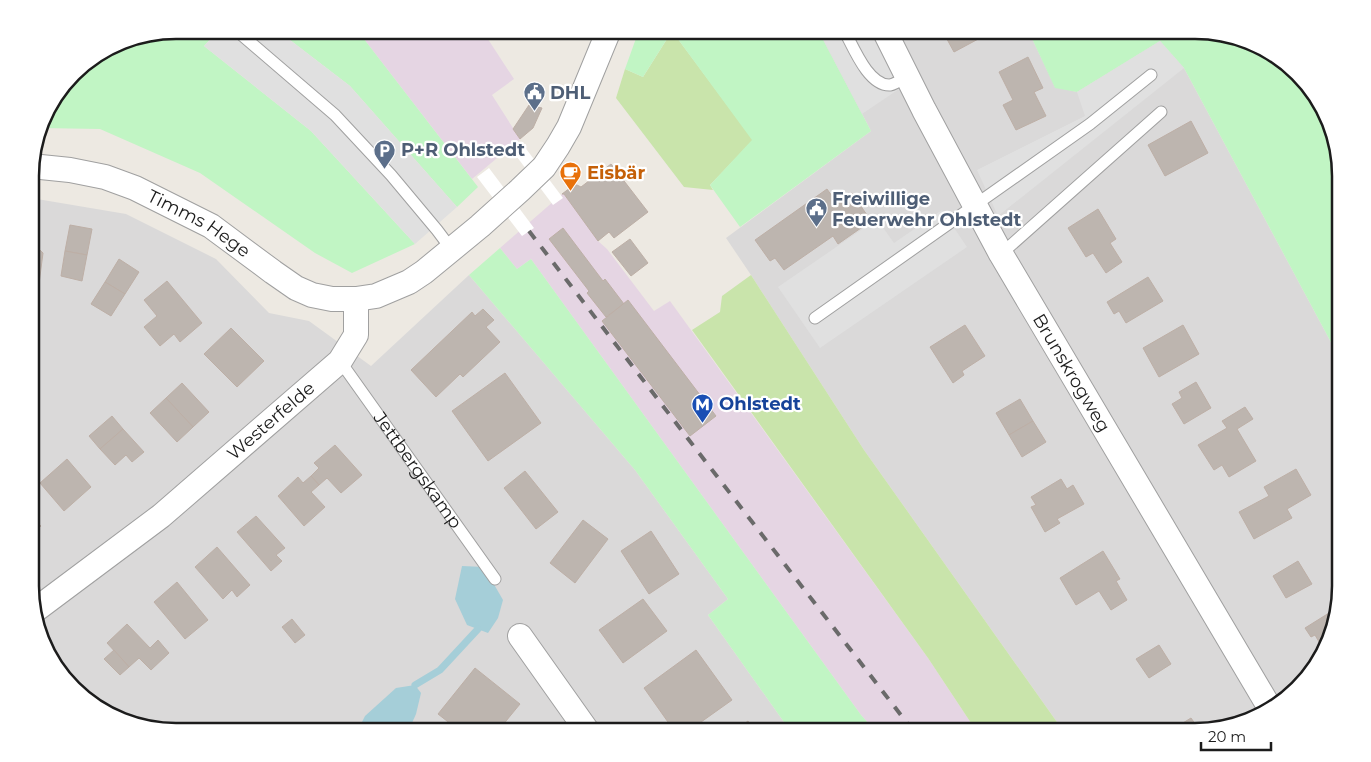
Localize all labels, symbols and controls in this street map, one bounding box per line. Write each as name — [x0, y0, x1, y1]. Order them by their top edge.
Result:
public building icon: DHL — [522, 81, 546, 112]
place label: DHL — [550, 82, 590, 104]
parking icon: P+R Ohlstedt — [373, 138, 397, 169]
place label: P+R Ohlstedt — [401, 139, 525, 161]
cafe icon: Eisbär — [559, 161, 583, 192]
place label: Eisbär — [587, 162, 645, 184]
street label: Timms Hege — [144, 185, 255, 262]
place label: Freiwillige Feuerwehr Ohlstedt — [832, 188, 1022, 231]
public building icon: Freiwillige Feuerwehr Ohlstedt — [804, 197, 828, 228]
street label: Brunskrogweg — [1028, 310, 1115, 436]
street label: Westerfelde — [223, 377, 319, 465]
metro station icon: Ohlstedt — [691, 392, 715, 423]
place label: Ohlstedt — [719, 393, 801, 415]
street label: Jettbergskamp — [368, 407, 467, 533]
scale bar — [1201, 720, 1271, 752]
text: 20 m — [1208, 727, 1246, 746]

